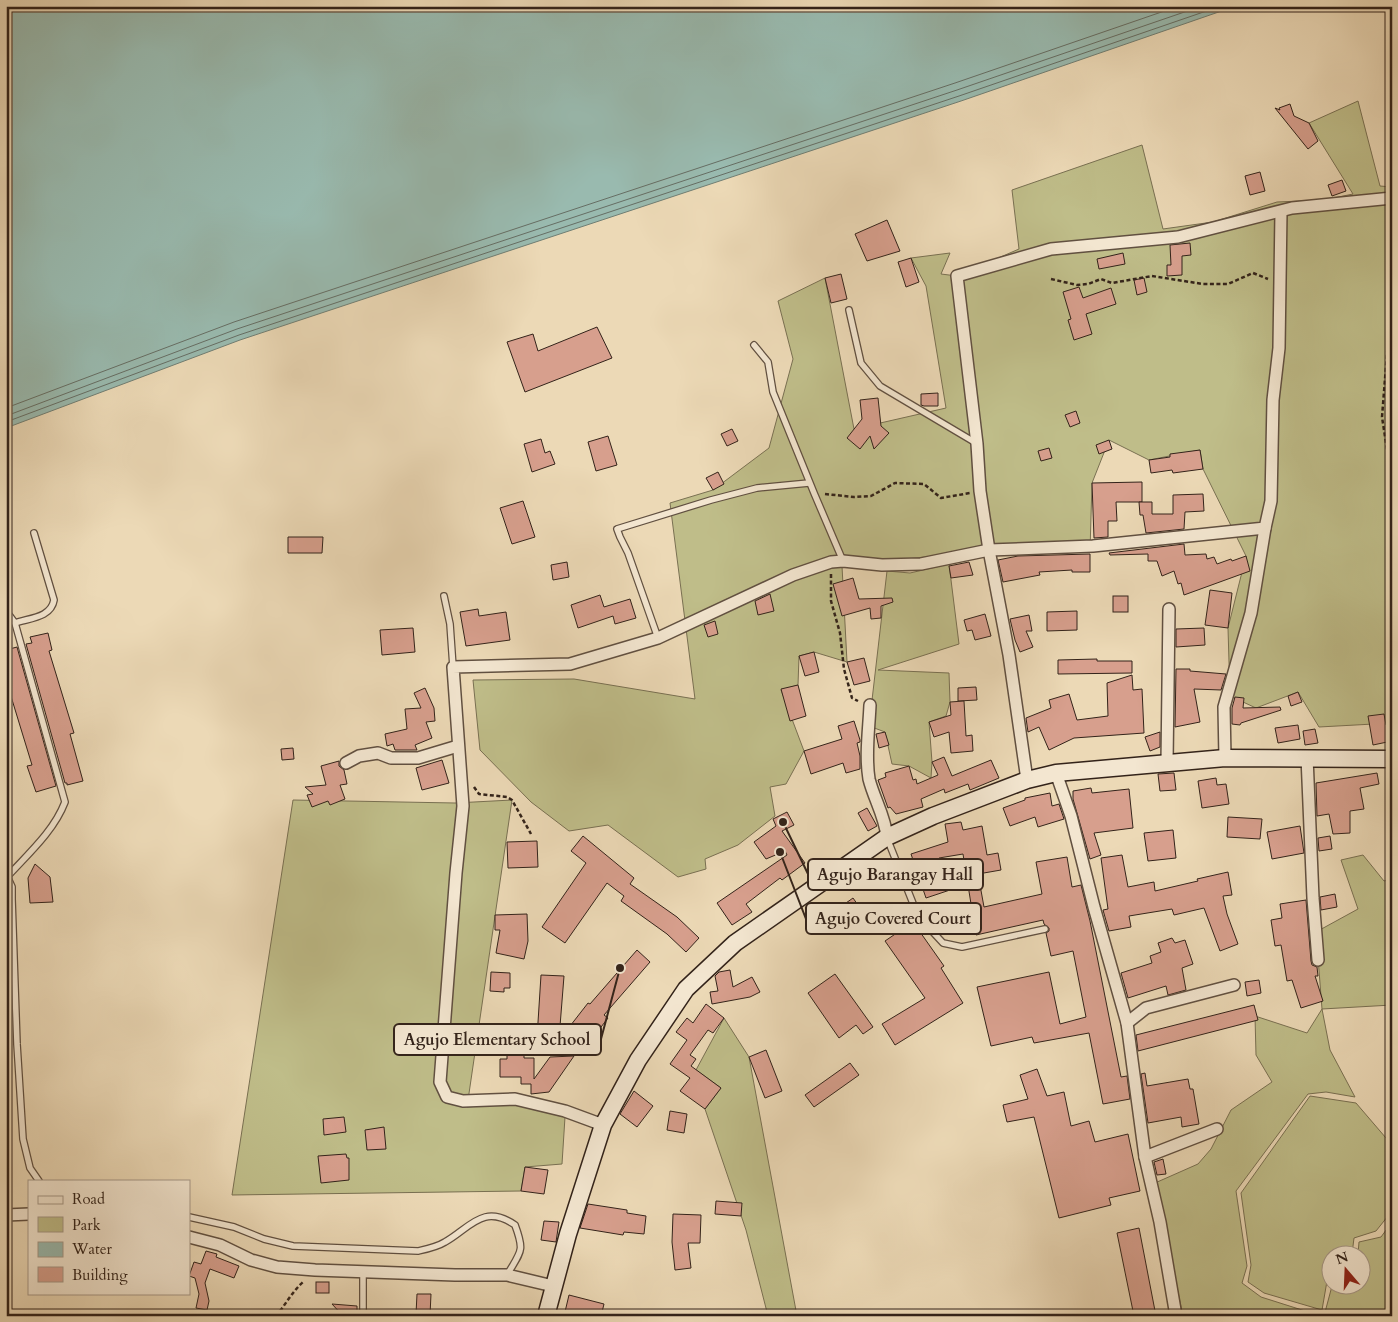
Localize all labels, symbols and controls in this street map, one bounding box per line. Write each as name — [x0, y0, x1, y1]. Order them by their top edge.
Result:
callout: Agujo Barangay Hall — [808, 859, 983, 890]
text: Agujo Barangay Hall — [817, 864, 973, 886]
callout: Agujo Covered Court — [806, 903, 981, 934]
text: Agujo Covered Court — [815, 908, 971, 930]
callout: Agujo Elementary School — [394, 1024, 601, 1055]
text: Agujo Elementary School — [404, 1029, 591, 1051]
legend — [28, 1180, 190, 1294]
text: Road — [72, 1189, 105, 1209]
text: Park — [72, 1215, 101, 1235]
text: Water — [71, 1239, 113, 1259]
north arrow — [1320, 1244, 1370, 1294]
text: N — [1333, 1247, 1351, 1269]
text: Building — [72, 1265, 128, 1285]

